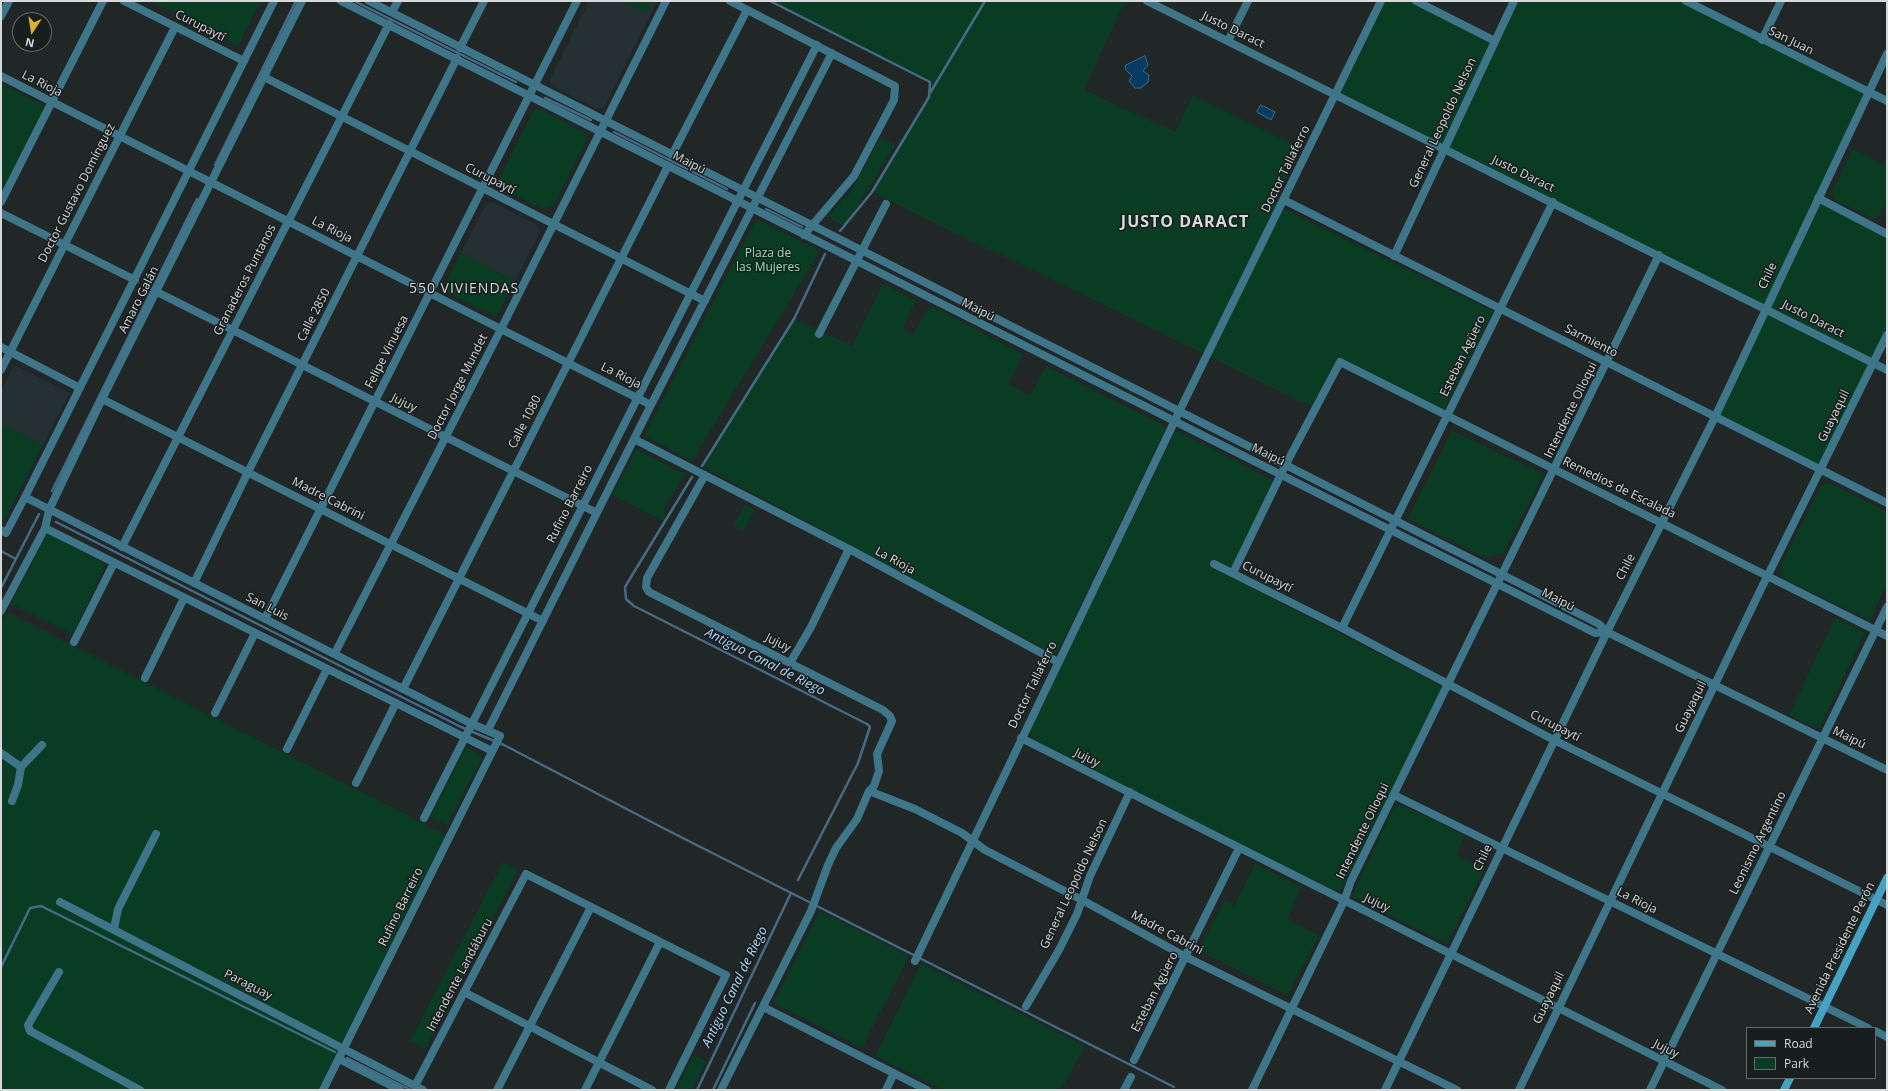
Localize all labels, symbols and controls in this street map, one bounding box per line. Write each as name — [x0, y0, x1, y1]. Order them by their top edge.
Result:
street label: Curupaytí — [172, 7, 228, 45]
street label: Justo Daract — [1199, 9, 1267, 51]
north arrow — [12, 12, 52, 52]
street label: San Juan — [1766, 24, 1816, 58]
text: N — [24, 35, 36, 52]
street label: General Leopoldo Nelson — [1406, 56, 1480, 190]
street label: La Rioja — [19, 68, 65, 100]
street label: Doctor Gustavo Domínguez — [36, 121, 118, 265]
street label: Doctor Tallaferro — [1259, 123, 1313, 215]
street label: Maipú — [670, 149, 708, 177]
street label: Justo Daract — [1489, 153, 1557, 195]
street label: Curupaytí — [462, 160, 518, 198]
district label: JUSTO DARACT — [1121, 212, 1249, 232]
street label: La Rioja — [309, 214, 355, 246]
street label: Granaderos Puntanos — [211, 222, 279, 338]
park label: Plaza de las Mujeres — [736, 247, 800, 275]
street label: Chile — [1756, 260, 1780, 292]
street label: Amaro Galán — [116, 264, 162, 336]
district label: 550 VIVIENDAS — [409, 281, 519, 297]
street label: Calle 2850 — [295, 286, 333, 344]
street label: Maipú — [959, 296, 997, 324]
street label: Justo Daract — [1779, 297, 1847, 341]
street label: Felipe Vinuesa — [362, 313, 412, 391]
street label: Esteban Agüero — [1437, 313, 1489, 399]
street label: Sarmiento — [1562, 321, 1620, 361]
street label: Doctor Jorge Mundet — [425, 332, 491, 442]
street label: La Rioja — [598, 360, 644, 392]
street label: Intendente Olloqui — [1542, 360, 1600, 460]
street label: Guayaquil — [1815, 388, 1853, 444]
street label: Jujuy — [389, 390, 419, 416]
street label: Calle 1080 — [506, 393, 544, 451]
street label: Maipú — [1249, 441, 1287, 469]
street label: Remedios de Escalada — [1560, 454, 1678, 522]
street label: Rufino Barreiro — [544, 463, 596, 545]
street label: Madre Cabrini — [289, 475, 367, 523]
street label: La Rioja — [873, 544, 917, 578]
street label: Chile — [1613, 551, 1639, 583]
street label: Curupaytí — [1239, 558, 1295, 596]
street label: Maipú — [1539, 586, 1577, 614]
street label: San Luis — [243, 590, 291, 624]
water label: Antiguo Canal de Riego — [702, 625, 828, 699]
street label: Jujuy — [763, 630, 793, 656]
street label: Doctor Tallaferro — [1006, 639, 1060, 731]
street label: Guayaquil — [1672, 679, 1710, 735]
street label: Curupaytí — [1527, 707, 1583, 745]
street label: Maipú — [1830, 724, 1868, 752]
street label: Jujuy — [1072, 745, 1102, 771]
street label: Intendente Olloqui — [1334, 781, 1392, 881]
street label: Leonismo Argentino — [1727, 789, 1789, 897]
street label: General Leopoldo Nelson — [1037, 817, 1111, 951]
street label: Chile — [1470, 842, 1496, 874]
street label: Rufino Barreiro — [376, 865, 426, 949]
street label: Avenida Presidente Perón — [1802, 880, 1878, 1016]
street label: La Rioja — [1614, 885, 1660, 917]
street label: Jujuy — [1362, 891, 1392, 915]
street label: Madre Cabrini — [1129, 908, 1205, 958]
street label: Intendente Landáburu — [424, 916, 496, 1034]
water label: Antiguo Canal de Riego — [699, 924, 771, 1050]
street label: Esteban Agüero — [1129, 949, 1181, 1035]
street label: Paraguay — [222, 967, 274, 1003]
street label: Guayaquil — [1530, 970, 1568, 1026]
legend — [1746, 1027, 1876, 1079]
text: Road — [1784, 1035, 1813, 1052]
street label: Jujuy — [1651, 1036, 1681, 1062]
text: Park — [1784, 1055, 1809, 1072]

